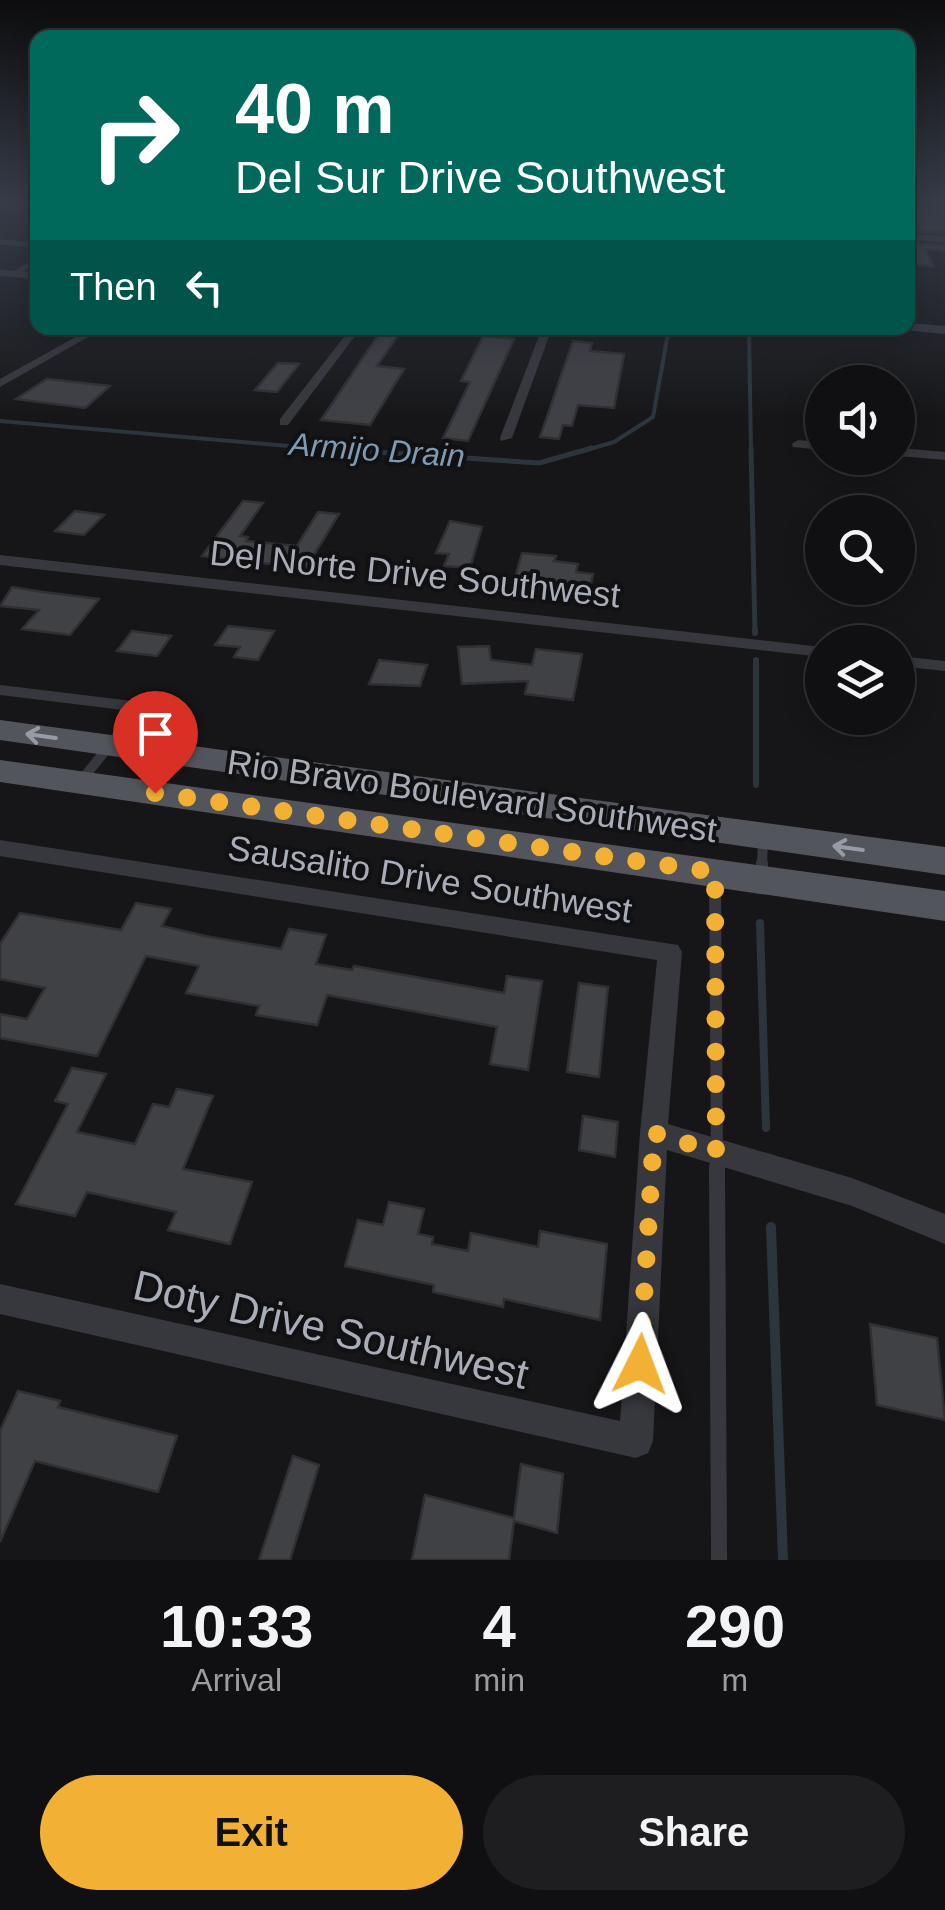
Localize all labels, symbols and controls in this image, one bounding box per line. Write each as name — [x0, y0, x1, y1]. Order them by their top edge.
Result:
icon: right — [70, 70, 200, 200]
text: 40 m — [235, 70, 395, 148]
text: Del Sur Drive Southwest — [235, 152, 725, 203]
icon: left — [177, 260, 232, 315]
text: Then — [70, 266, 157, 308]
map controls — [805, 365, 915, 735]
button: sound — [805, 365, 915, 475]
water label: Armijo Drain — [286, 426, 466, 474]
button: search — [805, 495, 915, 605]
street label: Del Norte Drive Southwest — [208, 533, 622, 614]
button: layers — [805, 625, 915, 735]
pin — [113, 691, 198, 794]
icon: arrive — [128, 706, 183, 761]
one-way arrow — [25, 726, 58, 744]
street label: Rio Bravo Boulevard Southwest — [225, 742, 720, 849]
street label: Sausalito Drive Southwest — [225, 827, 635, 930]
one-way arrow — [833, 838, 865, 857]
street label: Doty Drive Southwest — [129, 1261, 533, 1398]
position arrow — [588, 1312, 692, 1416]
text: 10:33 — [160, 1593, 313, 1660]
text: 4 — [482, 1593, 516, 1660]
text: 290 — [685, 1593, 785, 1660]
text: Arrival — [191, 1662, 282, 1698]
text: min — [473, 1662, 525, 1698]
text: m — [722, 1662, 748, 1698]
button: Exit — [40, 1775, 463, 1890]
button: Share — [483, 1775, 905, 1890]

